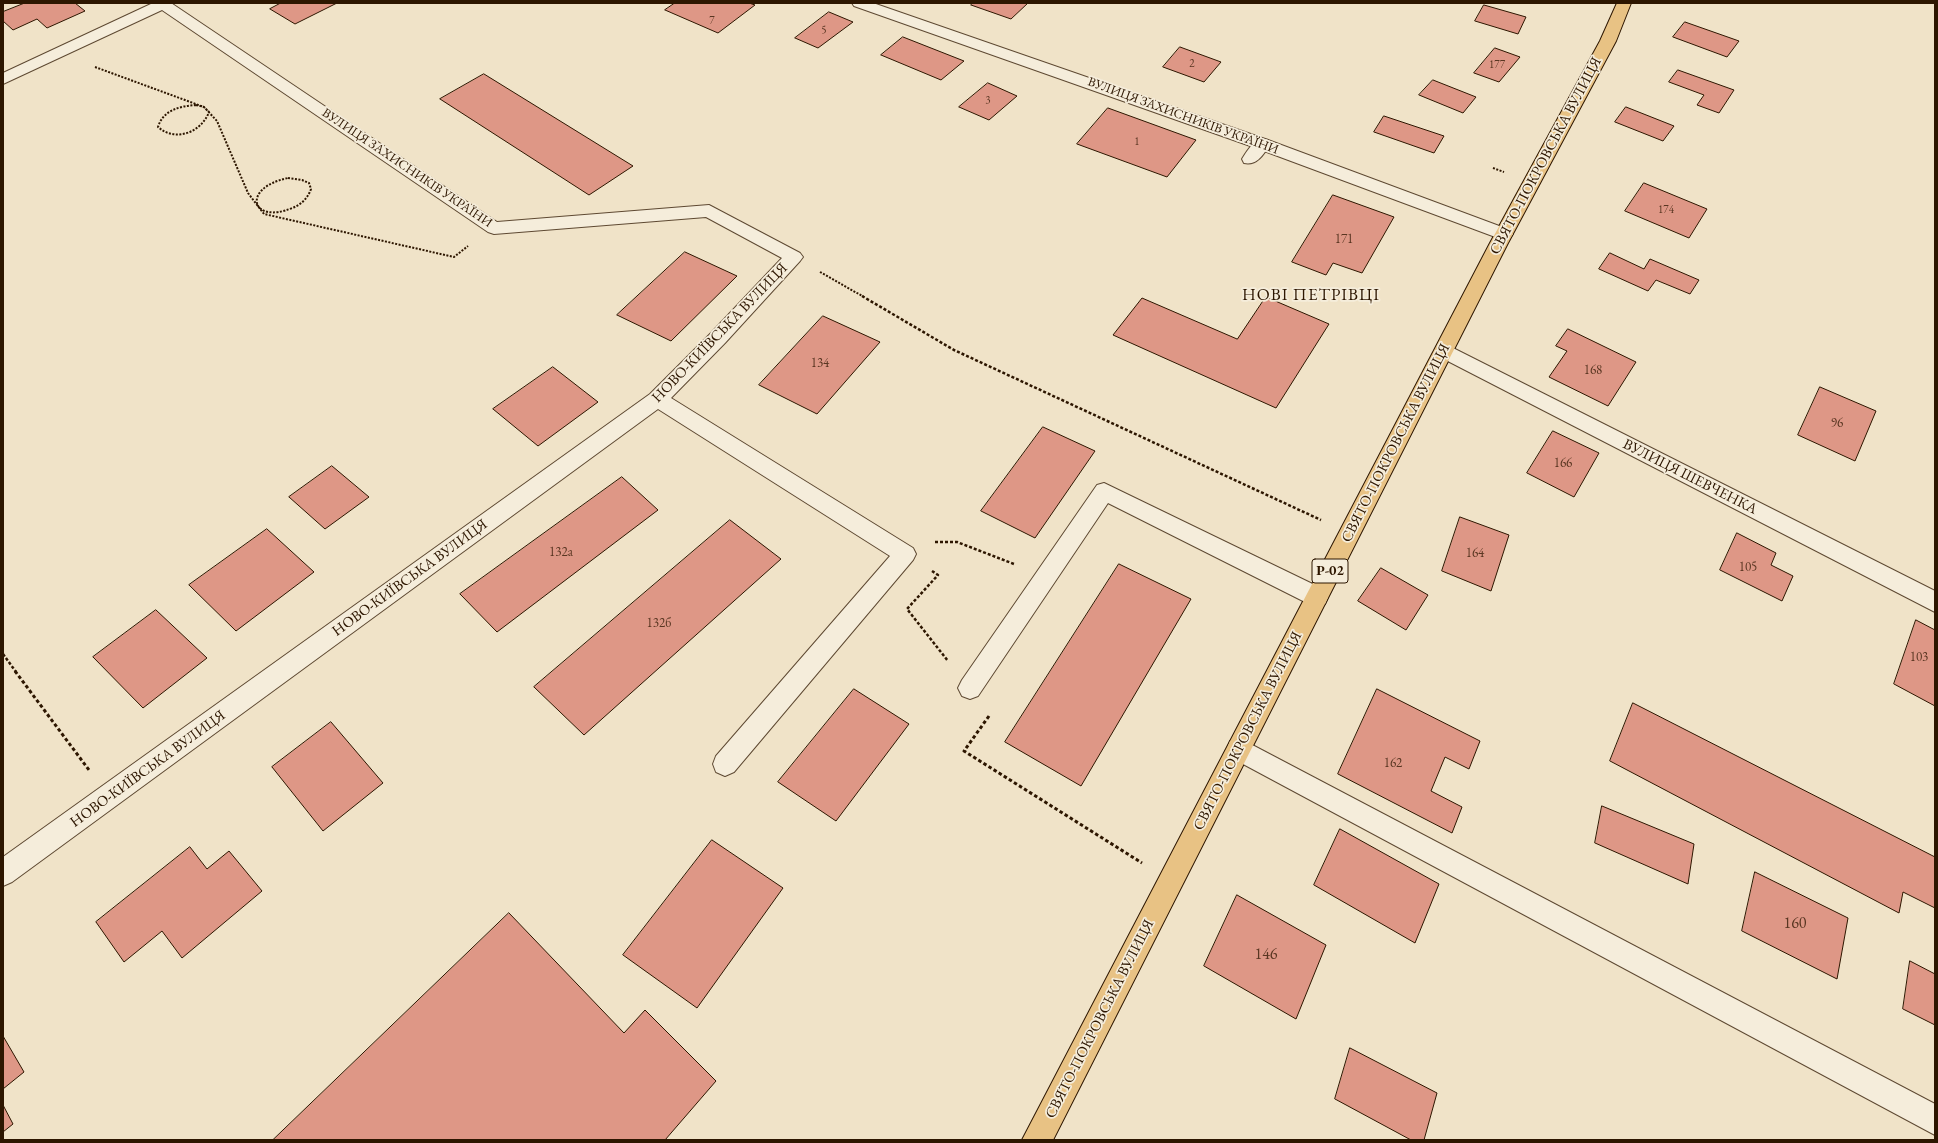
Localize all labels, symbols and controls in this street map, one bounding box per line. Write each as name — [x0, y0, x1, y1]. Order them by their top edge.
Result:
house number: 7 — [709, 14, 715, 28]
house number: 5 — [821, 23, 827, 37]
street label: СВЯТО-ПОКРОВСЬКА ВУЛИЦЯ — [1486, 54, 1606, 258]
house number: 2 — [1189, 57, 1195, 71]
house number: 177 — [1489, 58, 1505, 72]
street label: ВУЛИЦЯ ЗАХИСНИКІВ УКРАЇНИ — [1085, 74, 1281, 158]
house number: 3 — [985, 94, 991, 108]
street label: ВУЛИЦЯ ЗАХИСНИКІВ УКРАЇНИ — [319, 105, 495, 231]
house number: 1 — [1134, 135, 1140, 149]
house number: 174 — [1658, 203, 1674, 217]
house number: 171 — [1335, 231, 1353, 247]
street label: НОВО-КИЇВСЬКА ВУЛИЦЯ — [648, 259, 792, 407]
district label: НОВІ ПЕТРІВЦІ — [1242, 285, 1380, 305]
street label: СВЯТО-ПОКРОВСЬКА ВУЛИЦЯ — [1338, 341, 1454, 545]
house number: 134 — [811, 355, 829, 371]
house number: 168 — [1584, 362, 1602, 378]
house number: 96 — [1831, 415, 1843, 431]
street label: ВУЛИЦЯ ШЕВЧЕНКА — [1620, 435, 1760, 519]
house number: 166 — [1554, 455, 1572, 471]
street label: НОВО-КИЇВСЬКА ВУЛИЦЯ — [329, 516, 491, 640]
house number: 132а — [549, 544, 573, 560]
house number: 164 — [1466, 545, 1484, 561]
road number: Р-02 — [1312, 559, 1348, 583]
house number: 105 — [1739, 559, 1757, 575]
house number: 132б — [647, 615, 671, 631]
street label: СВЯТО-ПОКРОВСЬКА ВУЛИЦЯ — [1190, 629, 1306, 833]
house number: 103 — [1910, 649, 1928, 665]
street label: НОВО-КИЇВСЬКА ВУЛИЦЯ — [67, 707, 229, 831]
house number: 162 — [1384, 755, 1402, 771]
house number: 160 — [1783, 914, 1807, 934]
street label: СВЯТО-ПОКРОВСЬКА ВУЛИЦЯ — [1042, 917, 1158, 1121]
house number: 146 — [1254, 945, 1278, 965]

